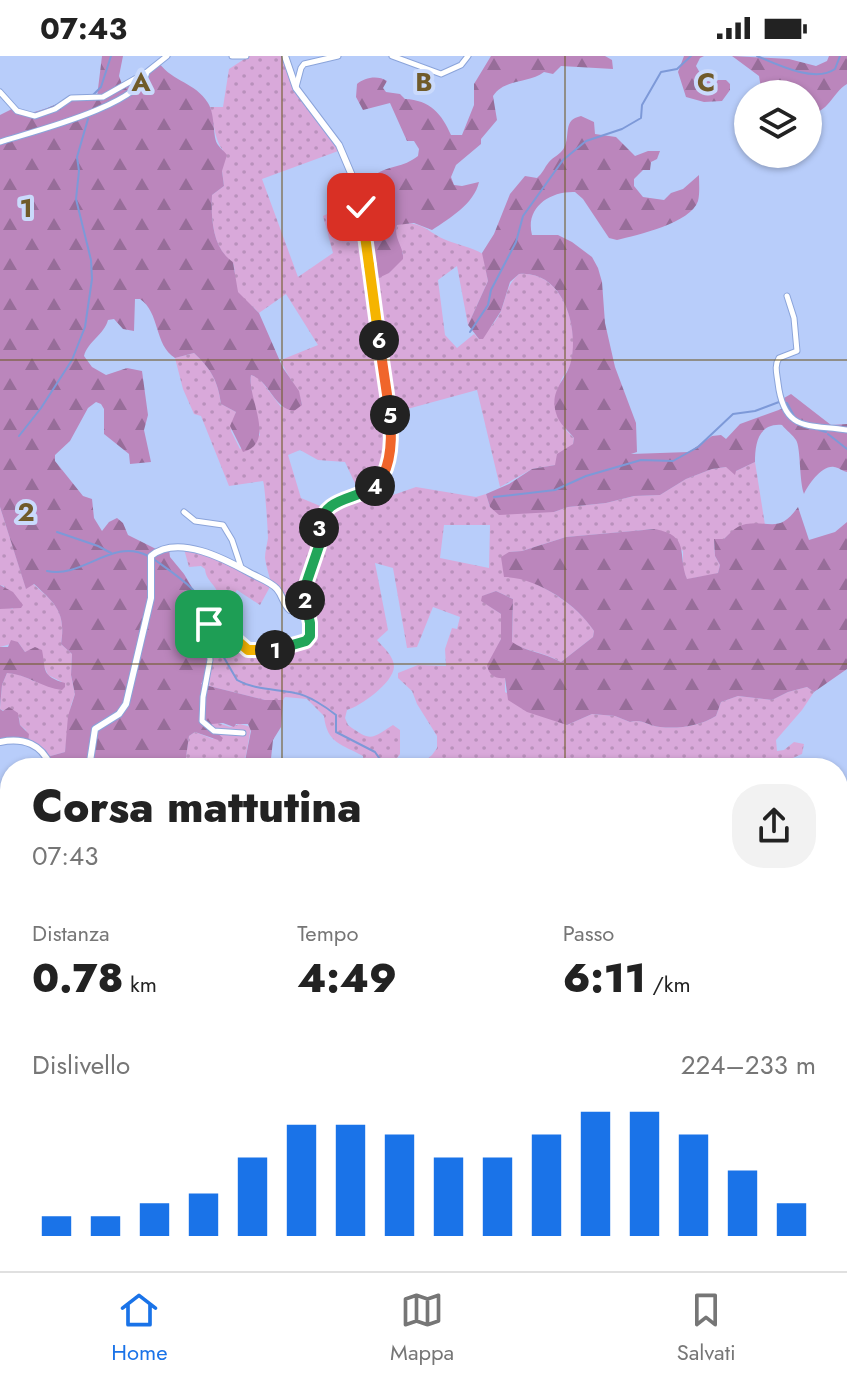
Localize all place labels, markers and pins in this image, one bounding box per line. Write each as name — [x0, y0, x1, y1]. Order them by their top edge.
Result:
pin — [327, 173, 395, 241]
pin: 6 — [359, 320, 399, 360]
pin: 5 — [370, 395, 410, 435]
pin: 4 — [355, 466, 395, 506]
pin: 3 — [299, 508, 339, 548]
pin: 2 — [285, 580, 325, 620]
pin — [175, 590, 243, 658]
pin: 1 — [255, 630, 295, 670]

